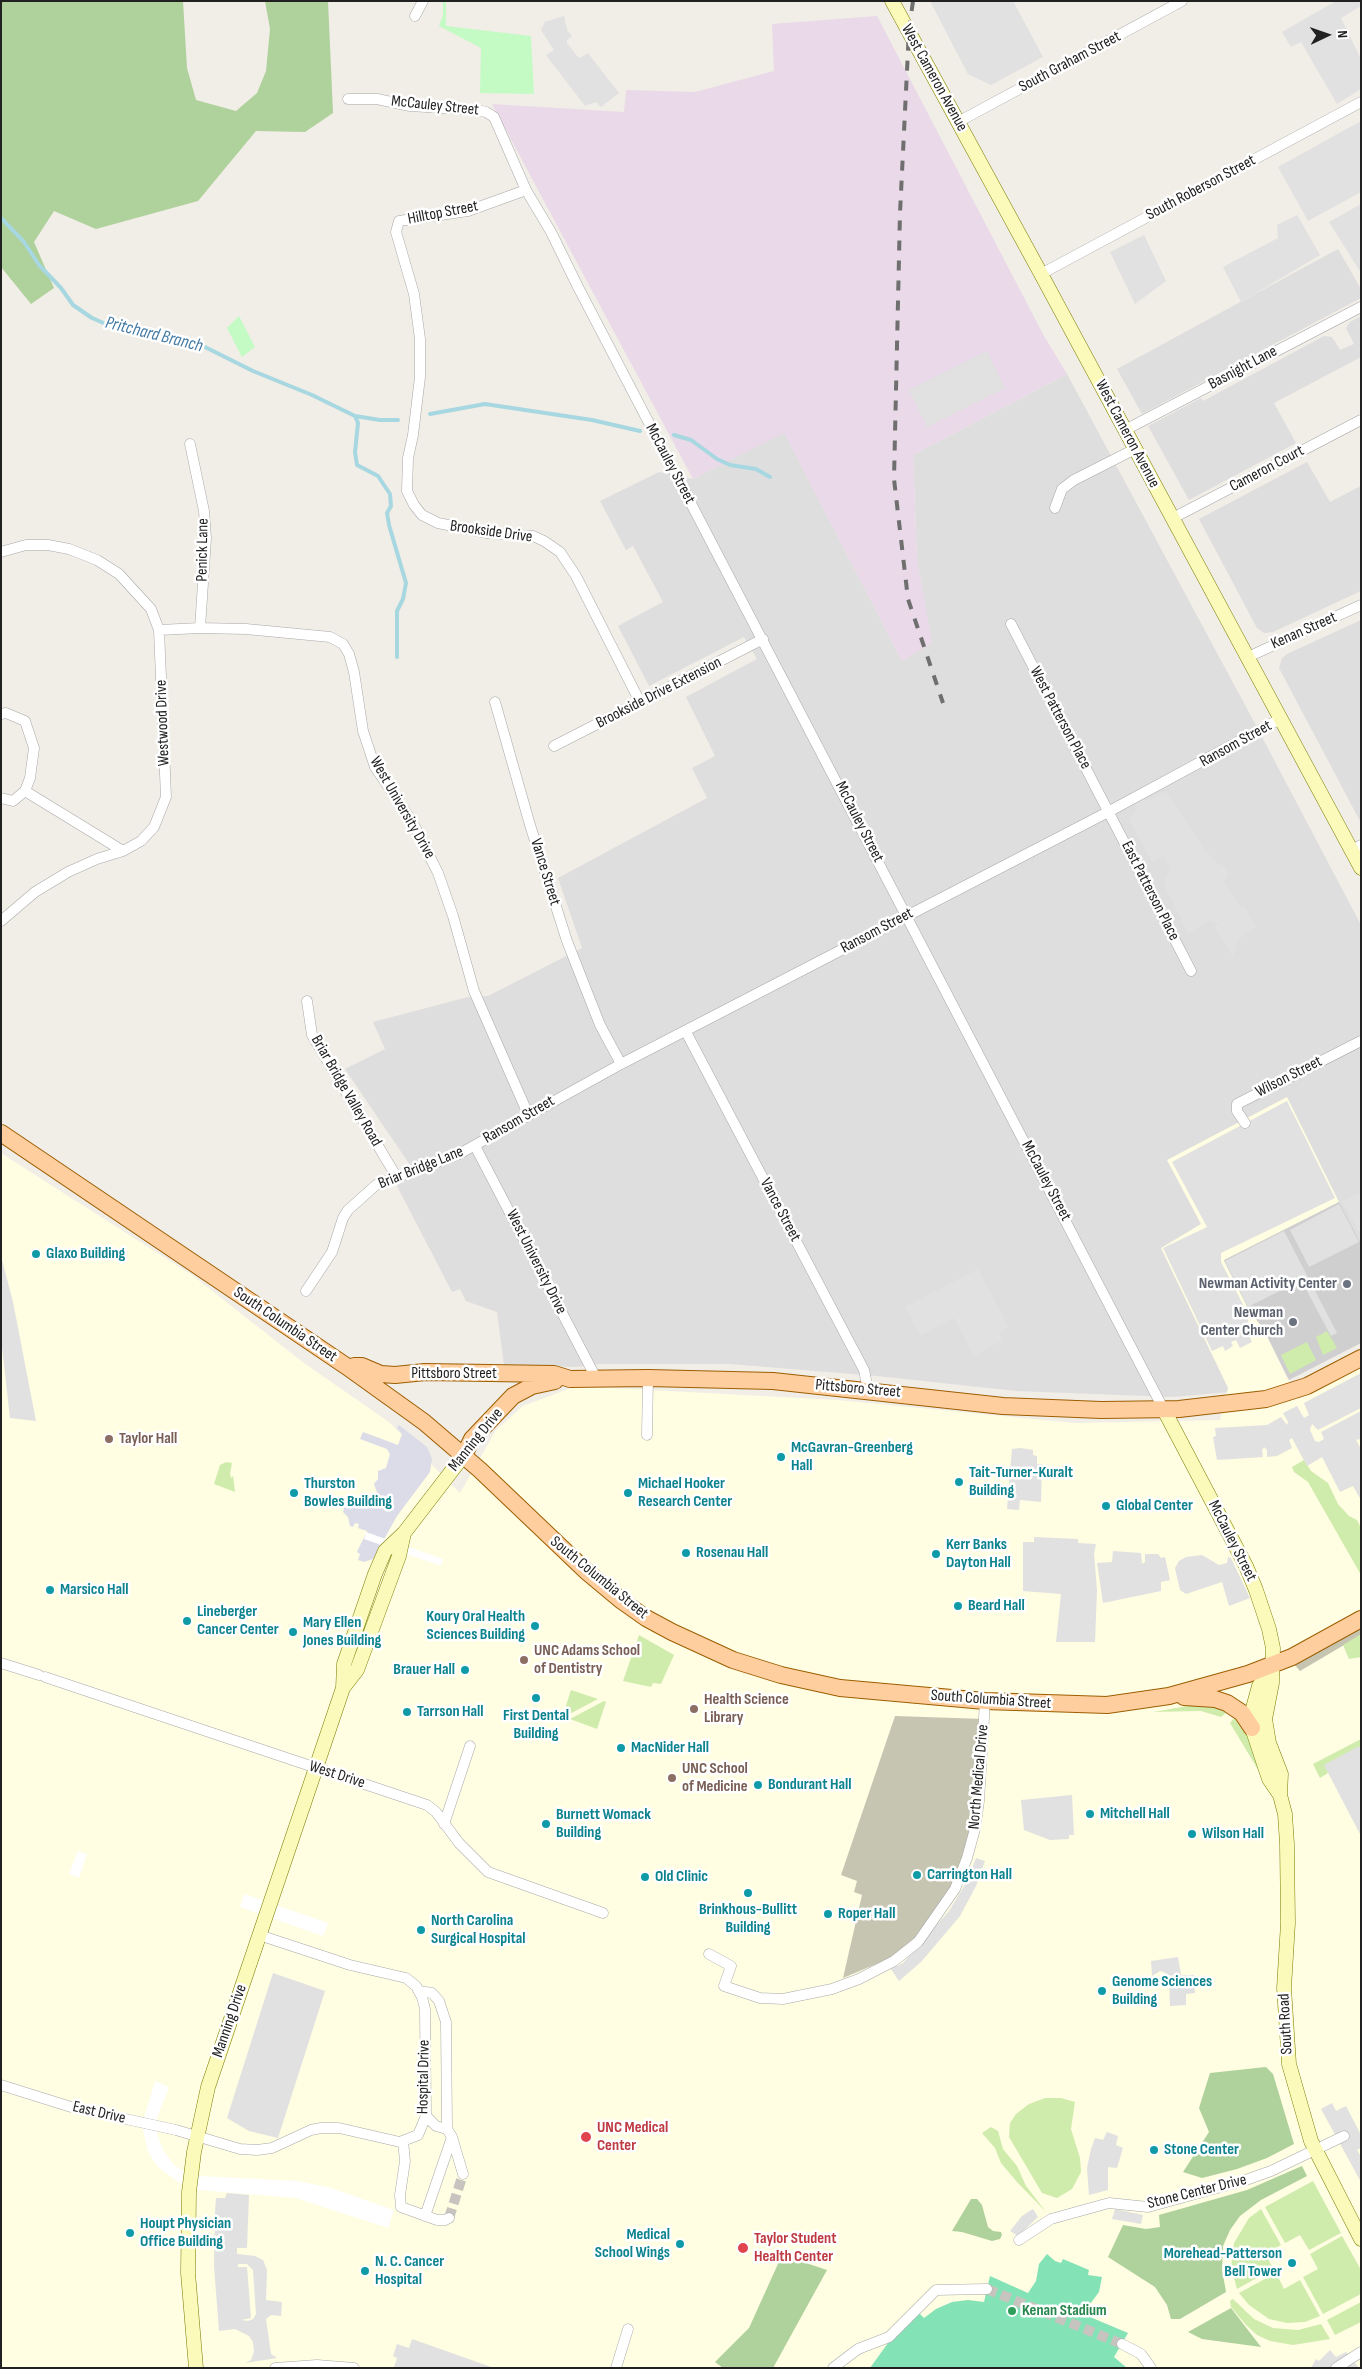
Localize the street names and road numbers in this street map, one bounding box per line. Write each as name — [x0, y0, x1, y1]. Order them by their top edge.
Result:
street label: West Cameron Avenue — [897, 21, 971, 135]
street label: South Graham Street — [1016, 27, 1124, 97]
street label: McCauley Street — [390, 92, 480, 120]
street label: South Roberson Street — [1143, 151, 1259, 225]
street label: Hilltop Street — [406, 197, 480, 229]
street label: Basnight Lane — [1205, 342, 1281, 394]
street label: West Cameron Avenue — [1090, 377, 1164, 491]
street label: McCauley Street — [641, 421, 699, 507]
street label: Cameron Court — [1227, 441, 1307, 497]
street label: Brookside Drive — [449, 517, 533, 547]
street label: Penick Lane — [193, 518, 213, 582]
street label: Kenan Street — [1268, 608, 1340, 654]
street label: Brookside Drive Extension — [593, 653, 725, 733]
street label: West Patterson Place — [1025, 663, 1095, 773]
street label: Westwood Drive — [152, 679, 174, 767]
street label: Ransom Street — [1197, 716, 1275, 772]
street label: West University Drive — [365, 754, 439, 862]
street label: McCauley Street — [830, 778, 888, 866]
street label: Vance Street — [526, 836, 564, 908]
street label: East Patterson Place — [1117, 838, 1183, 944]
street label: Ransom Street — [838, 904, 916, 958]
street label: Briar Bridge Valley Road — [306, 1032, 386, 1150]
street label: Wilson Street — [1253, 1052, 1325, 1102]
street label: Ransom Street — [480, 1092, 558, 1148]
street label: McCauley Street — [1017, 1138, 1075, 1224]
street label: Briar Bridge Lane — [376, 1142, 466, 1194]
street label: Vance Street — [755, 1175, 805, 1245]
street label: West University Drive — [501, 1207, 571, 1317]
street label: South Columbia Street — [230, 1283, 340, 1367]
street label: Pittsboro Street — [411, 1364, 497, 1384]
street label: Pittsboro Street — [814, 1376, 902, 1402]
street label: Manning Drive — [445, 1404, 507, 1476]
street label: McCauley Street — [1203, 1497, 1261, 1585]
street label: South Columbia Street — [546, 1533, 652, 1623]
street label: South Columbia Street — [930, 1686, 1052, 1714]
street label: North Medical Drive — [965, 1724, 993, 1830]
street label: West Drive — [307, 1757, 367, 1793]
street label: Manning Drive — [209, 1982, 251, 2060]
street label: South Road — [1275, 1993, 1297, 2055]
street label: Hospital Drive — [414, 2040, 434, 2114]
street label: East Drive — [71, 2098, 127, 2128]
street label: Stone Center Drive — [1146, 2170, 1248, 2214]

